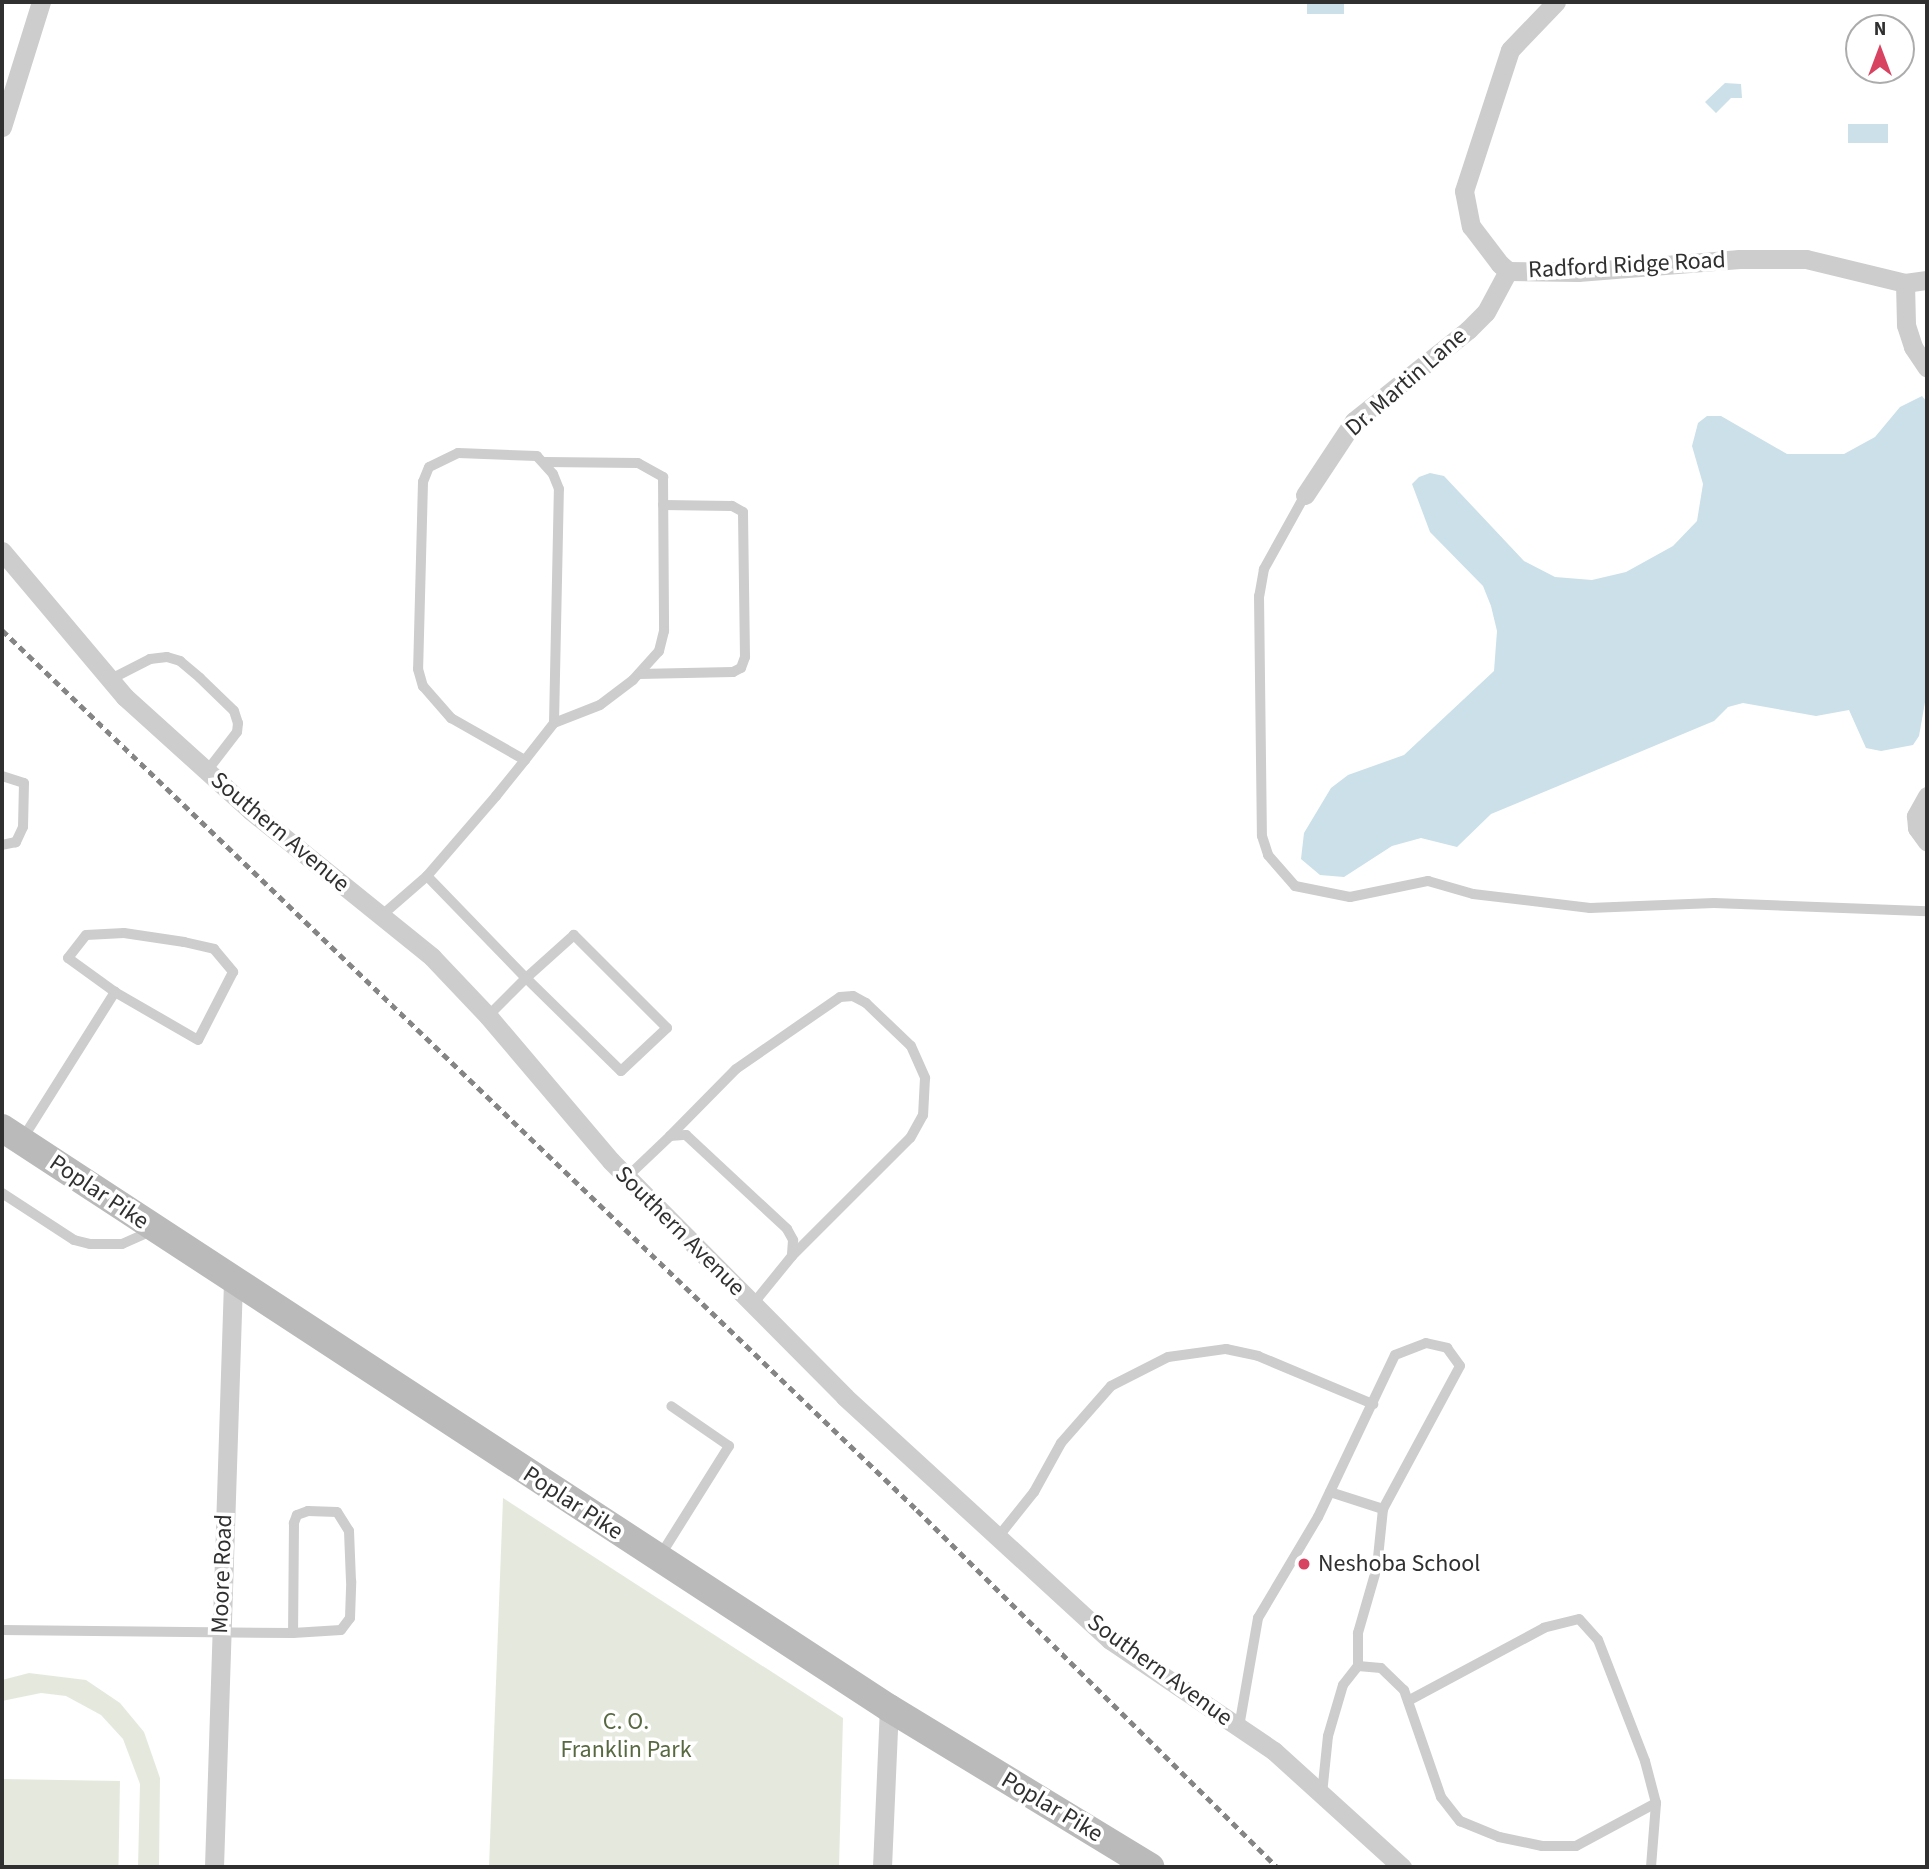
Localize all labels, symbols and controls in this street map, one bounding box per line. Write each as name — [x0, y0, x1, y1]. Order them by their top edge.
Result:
north arrow — [1845, 14, 1915, 84]
text: N — [1874, 16, 1886, 43]
street label: Radford Ridge Road — [1527, 245, 1727, 285]
street label: Dr. Martin Lane — [1340, 322, 1472, 442]
street label: Southern Avenue — [205, 766, 355, 898]
street label: Poplar Pike — [44, 1148, 154, 1236]
street label: Southern Avenue — [609, 1160, 751, 1302]
street label: Poplar Pike — [518, 1460, 628, 1546]
street label: Moore Road — [206, 1514, 238, 1634]
place label: Neshoba School — [1318, 1550, 1480, 1578]
marker: Neshoba School — [1296, 1556, 1312, 1572]
street label: Southern Avenue — [1082, 1608, 1238, 1732]
park label: C. O. Franklin Park — [560, 1708, 692, 1764]
street label: Poplar Pike — [996, 1765, 1108, 1849]

